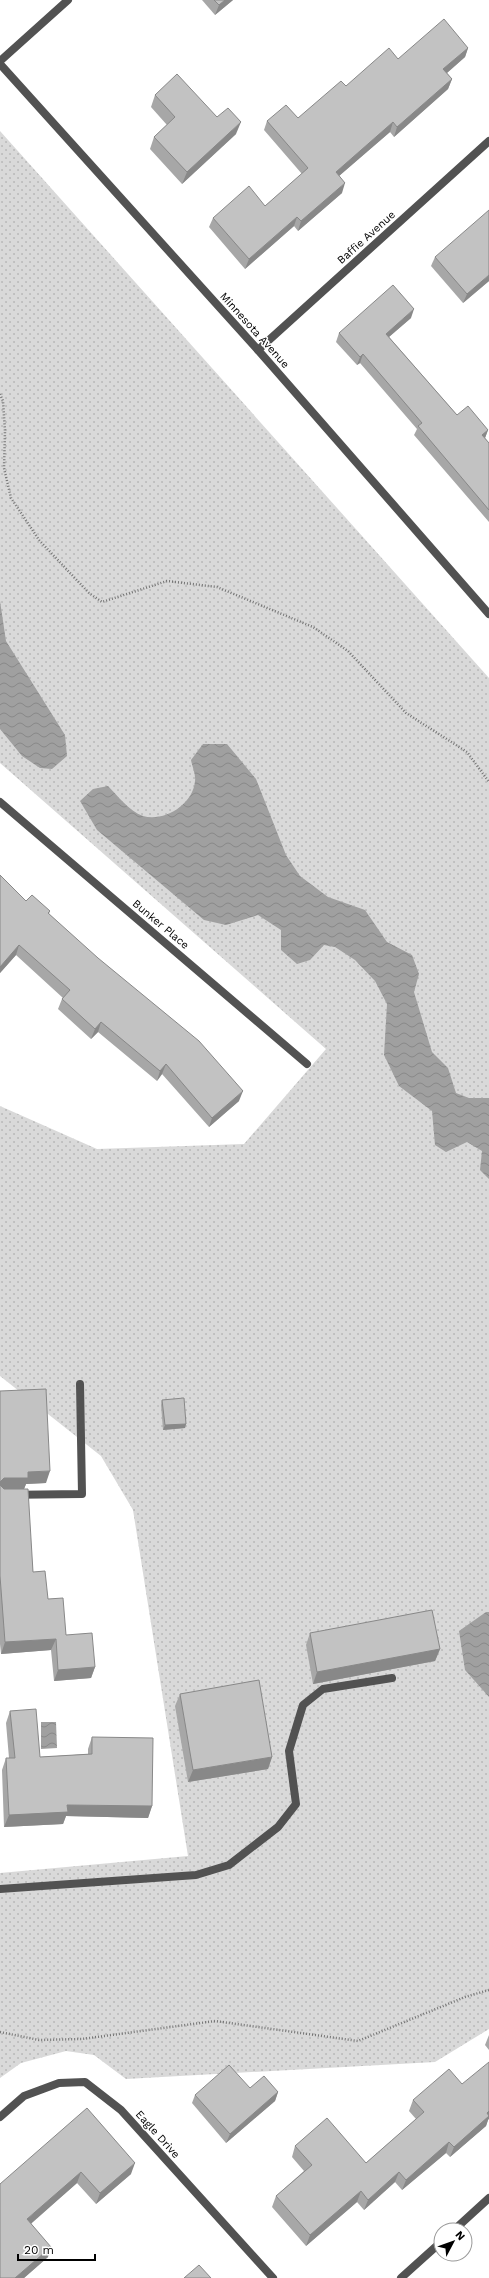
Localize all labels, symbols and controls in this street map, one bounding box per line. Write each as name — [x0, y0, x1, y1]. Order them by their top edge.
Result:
street label: Baffie Avenue — [335, 208, 398, 267]
street label: Minnesota Avenue — [217, 290, 292, 371]
street label: Bunker Place — [130, 897, 192, 952]
street label: Eagle Drive — [133, 2108, 183, 2161]
north arrow — [433, 2222, 473, 2262]
text: N — [453, 2228, 468, 2243]
scale bar — [18, 2236, 95, 2262]
text: 20 m — [24, 2243, 54, 2257]

